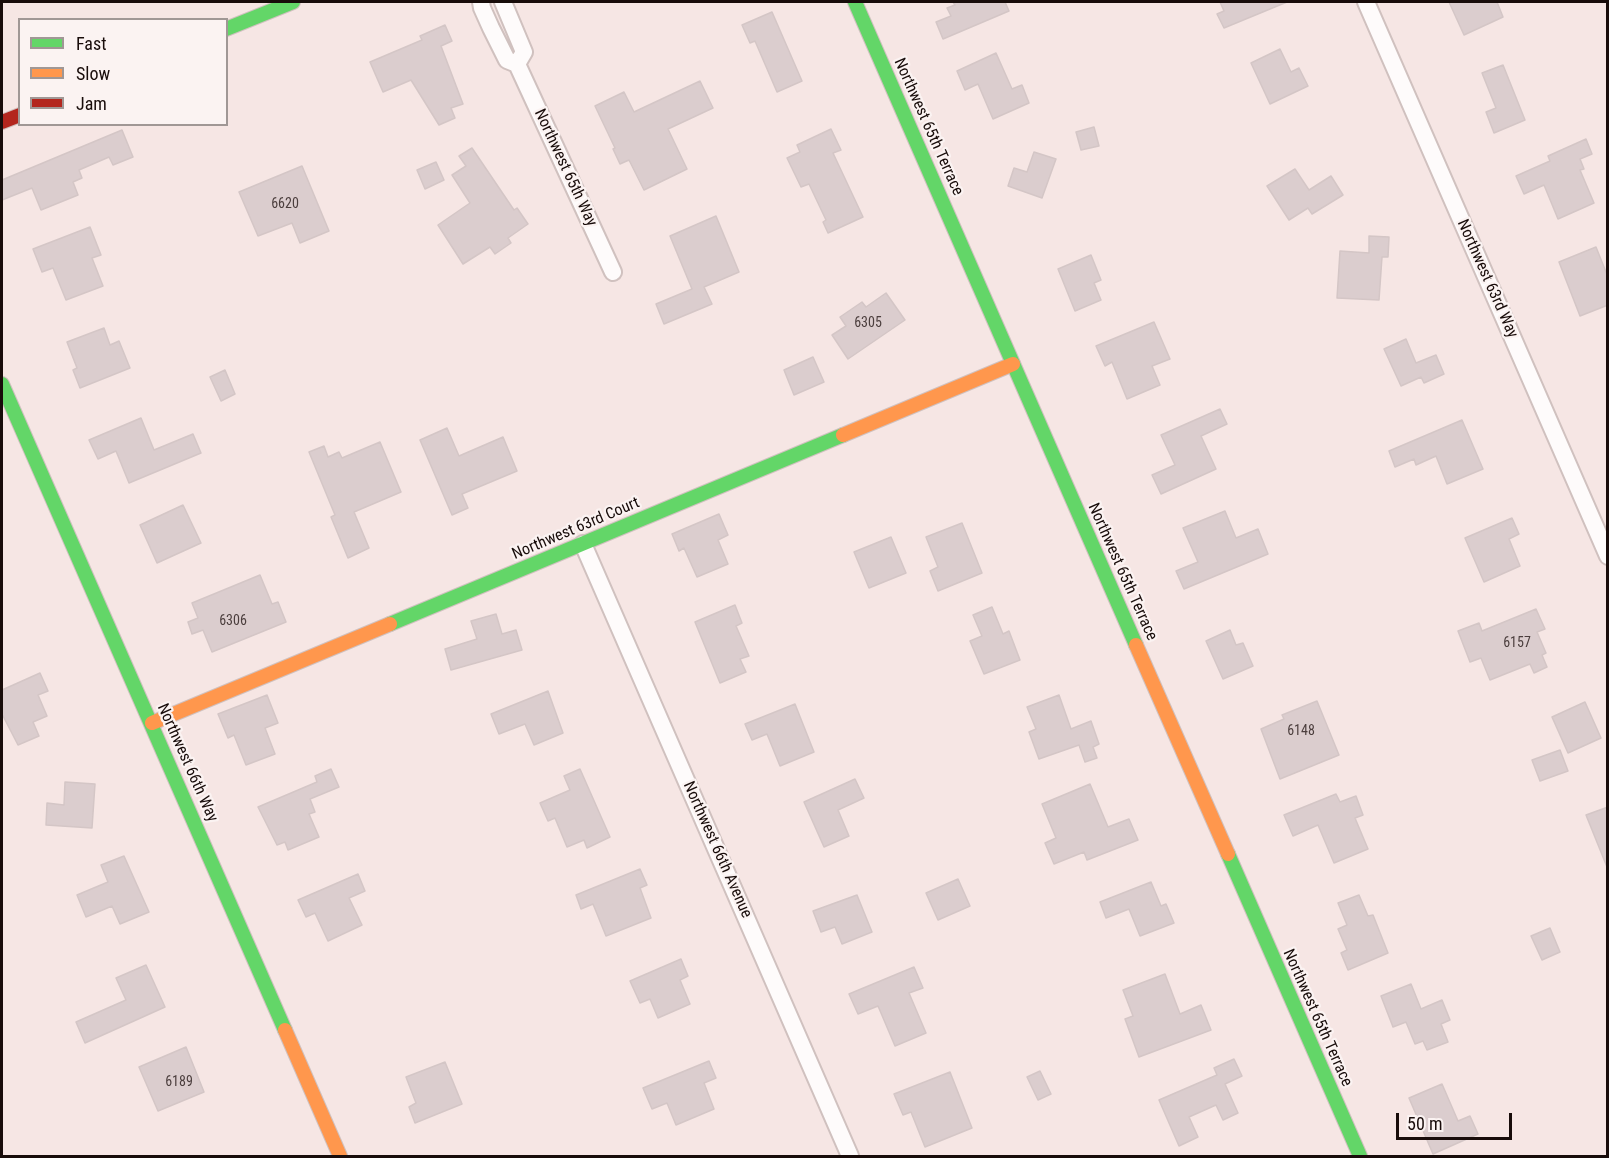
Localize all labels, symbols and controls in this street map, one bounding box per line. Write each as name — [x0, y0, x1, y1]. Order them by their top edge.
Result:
legend — [18, 18, 228, 126]
text: Fast — [76, 33, 107, 54]
street label: Northwest 65th Terrace — [889, 55, 967, 199]
text: Slow — [76, 63, 110, 84]
text: Jam — [76, 93, 107, 114]
street label: Northwest 65th Way — [529, 106, 601, 230]
house number: 6620 — [271, 196, 299, 212]
street label: Northwest 63rd Way — [1452, 217, 1522, 341]
house number: 6305 — [854, 315, 882, 331]
street label: Northwest 63rd Court — [510, 494, 642, 564]
street label: Northwest 65th Terrace — [1083, 500, 1161, 644]
house number: 6306 — [219, 613, 247, 629]
house number: 6157 — [1503, 635, 1531, 651]
street label: Northwest 66th Way — [152, 701, 222, 825]
house number: 6148 — [1287, 723, 1315, 739]
street label: Northwest 66th Avenue — [678, 779, 756, 921]
street label: Northwest 65th Terrace — [1278, 946, 1356, 1090]
house number: 6189 — [165, 1074, 193, 1090]
scale bar — [1399, 1101, 1514, 1139]
text: 50 m — [1407, 1113, 1442, 1134]

